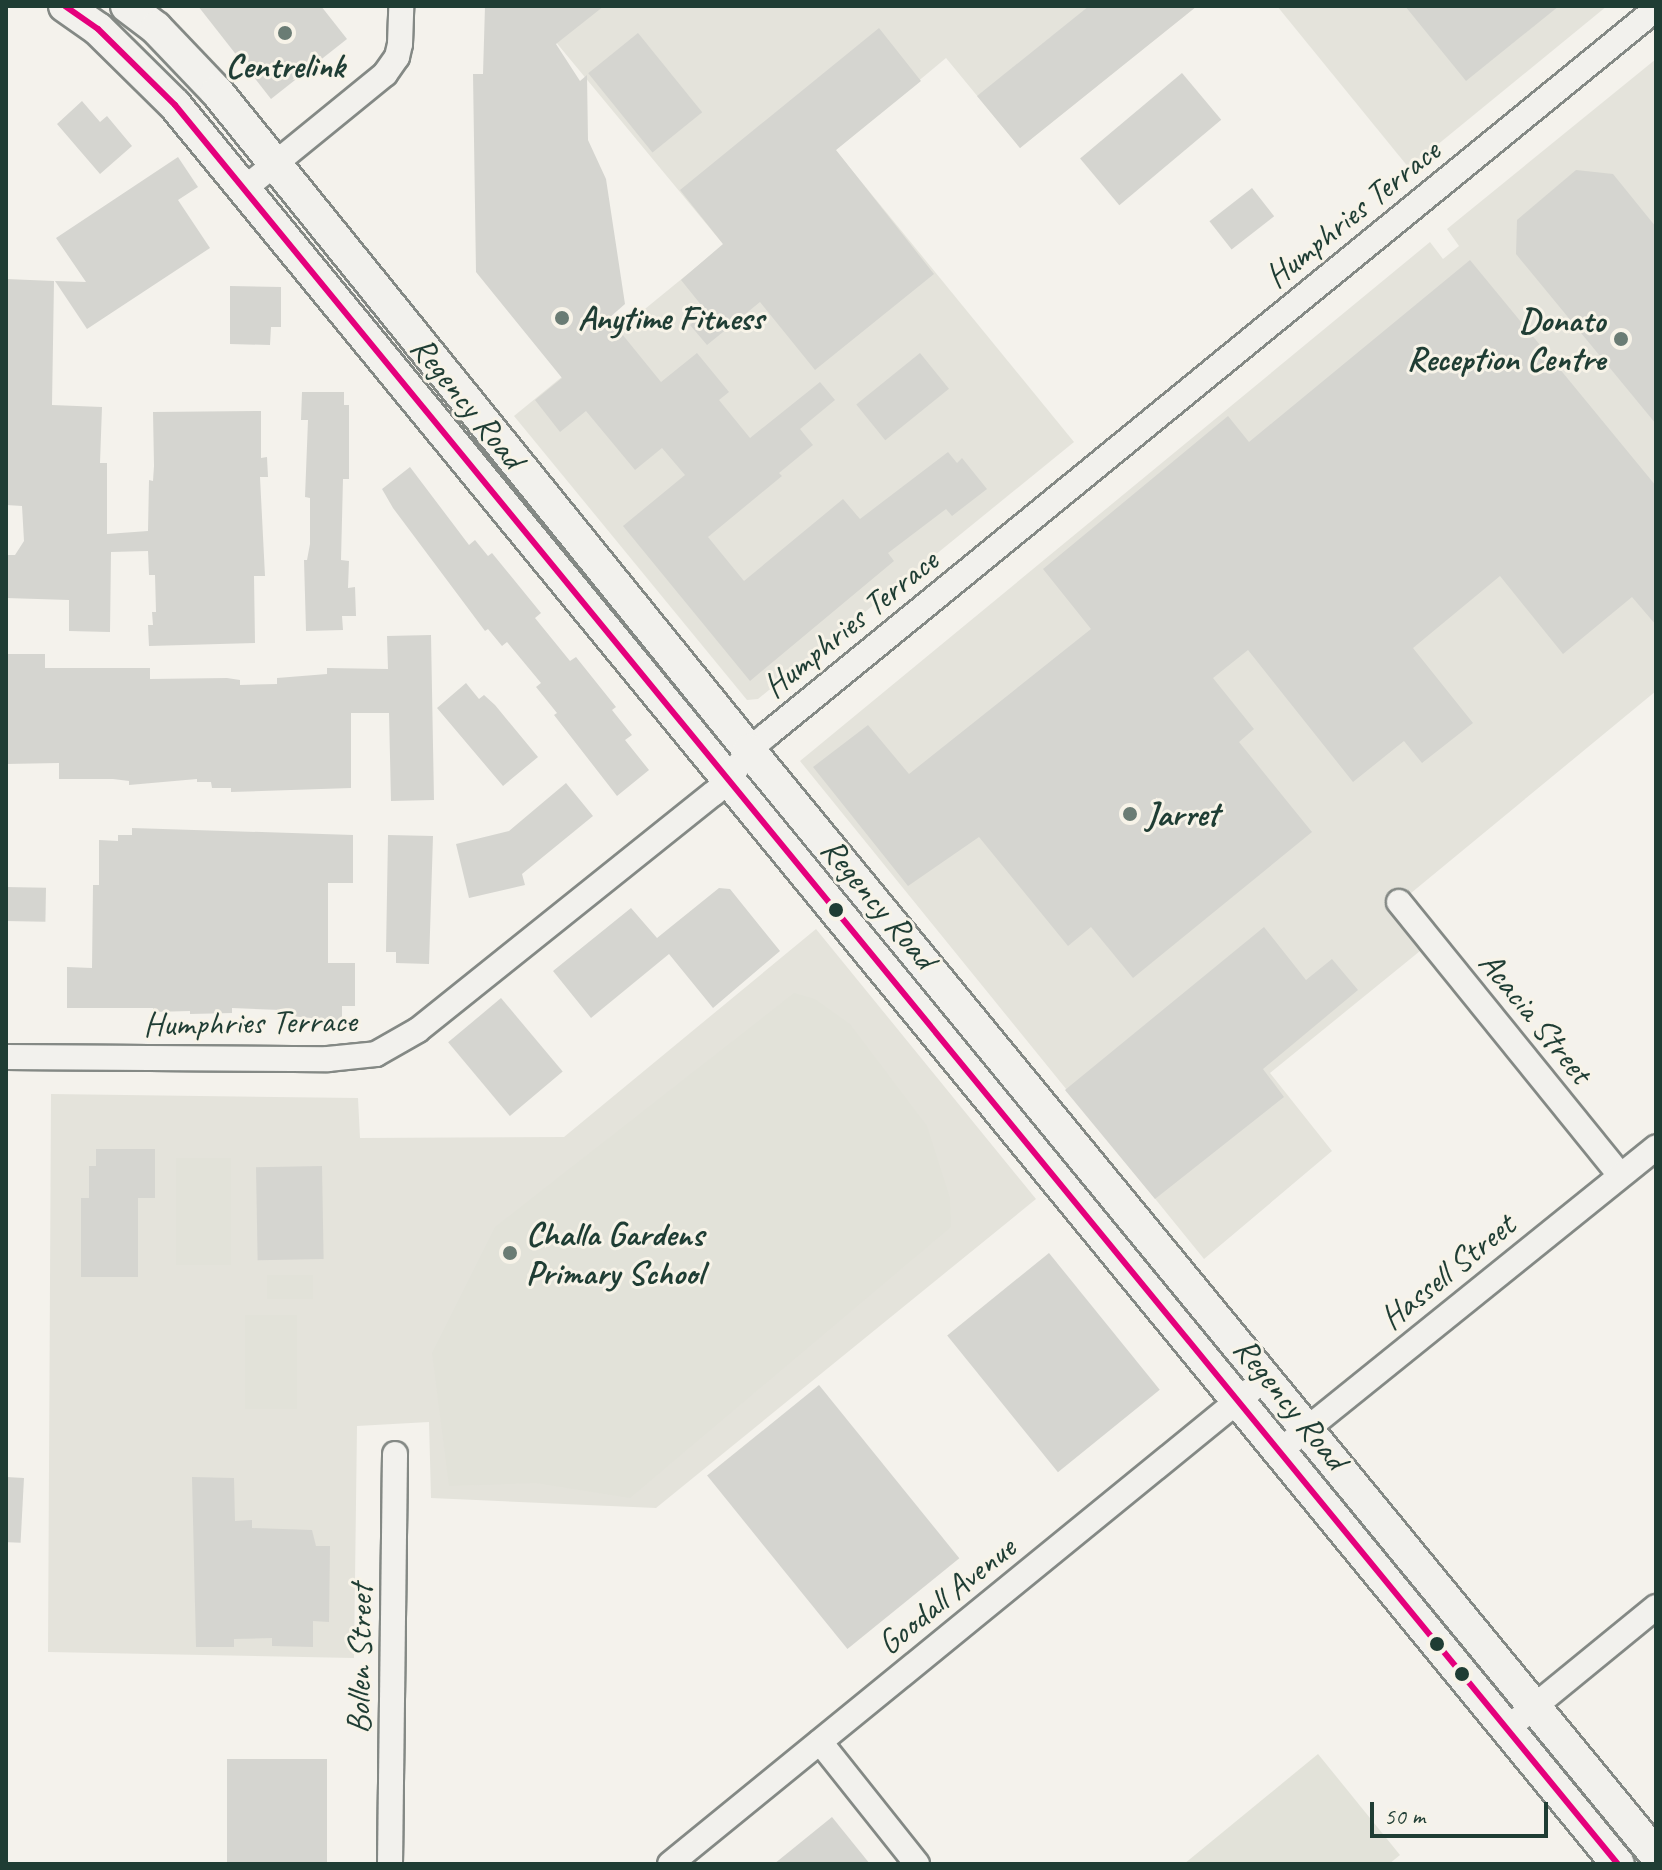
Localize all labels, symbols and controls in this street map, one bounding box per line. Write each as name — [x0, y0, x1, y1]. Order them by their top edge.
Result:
marker: Centrelink — [276, 24, 294, 42]
place label: Centrelink — [225, 46, 345, 86]
street label: Humphries Terrace — [1256, 130, 1448, 296]
place label: Anytime Fitness — [578, 298, 764, 338]
place label: Donato Reception Centre — [1407, 299, 1605, 378]
marker: Anytime Fitness — [553, 309, 571, 327]
street label: Regency Road — [403, 328, 533, 476]
marker: Donato Reception Centre — [1612, 330, 1630, 348]
street label: Humphries Terrace — [754, 540, 946, 706]
place label: Jarret — [1146, 794, 1219, 834]
marker: Jarret — [1121, 805, 1139, 823]
street label: Regency Road — [813, 830, 945, 976]
unlabelled marker — [828, 902, 844, 918]
street label: Acacia Street — [1470, 943, 1602, 1091]
street label: Humphries Terrace — [143, 1000, 357, 1044]
street label: Hassell Street — [1371, 1204, 1523, 1338]
place label: Challa Gardens Primary School — [526, 1213, 704, 1292]
marker: Challa Gardens Primary School — [501, 1244, 519, 1262]
street label: Regency Road — [1226, 1329, 1356, 1477]
street label: Goodall Avenue — [869, 1527, 1023, 1663]
street label: Bollen Street — [337, 1584, 381, 1734]
unlabelled marker — [1429, 1636, 1445, 1652]
unlabelled marker — [1454, 1666, 1470, 1682]
scale bar — [1374, 1786, 1552, 1836]
text: 50 m — [1384, 1801, 1425, 1831]

